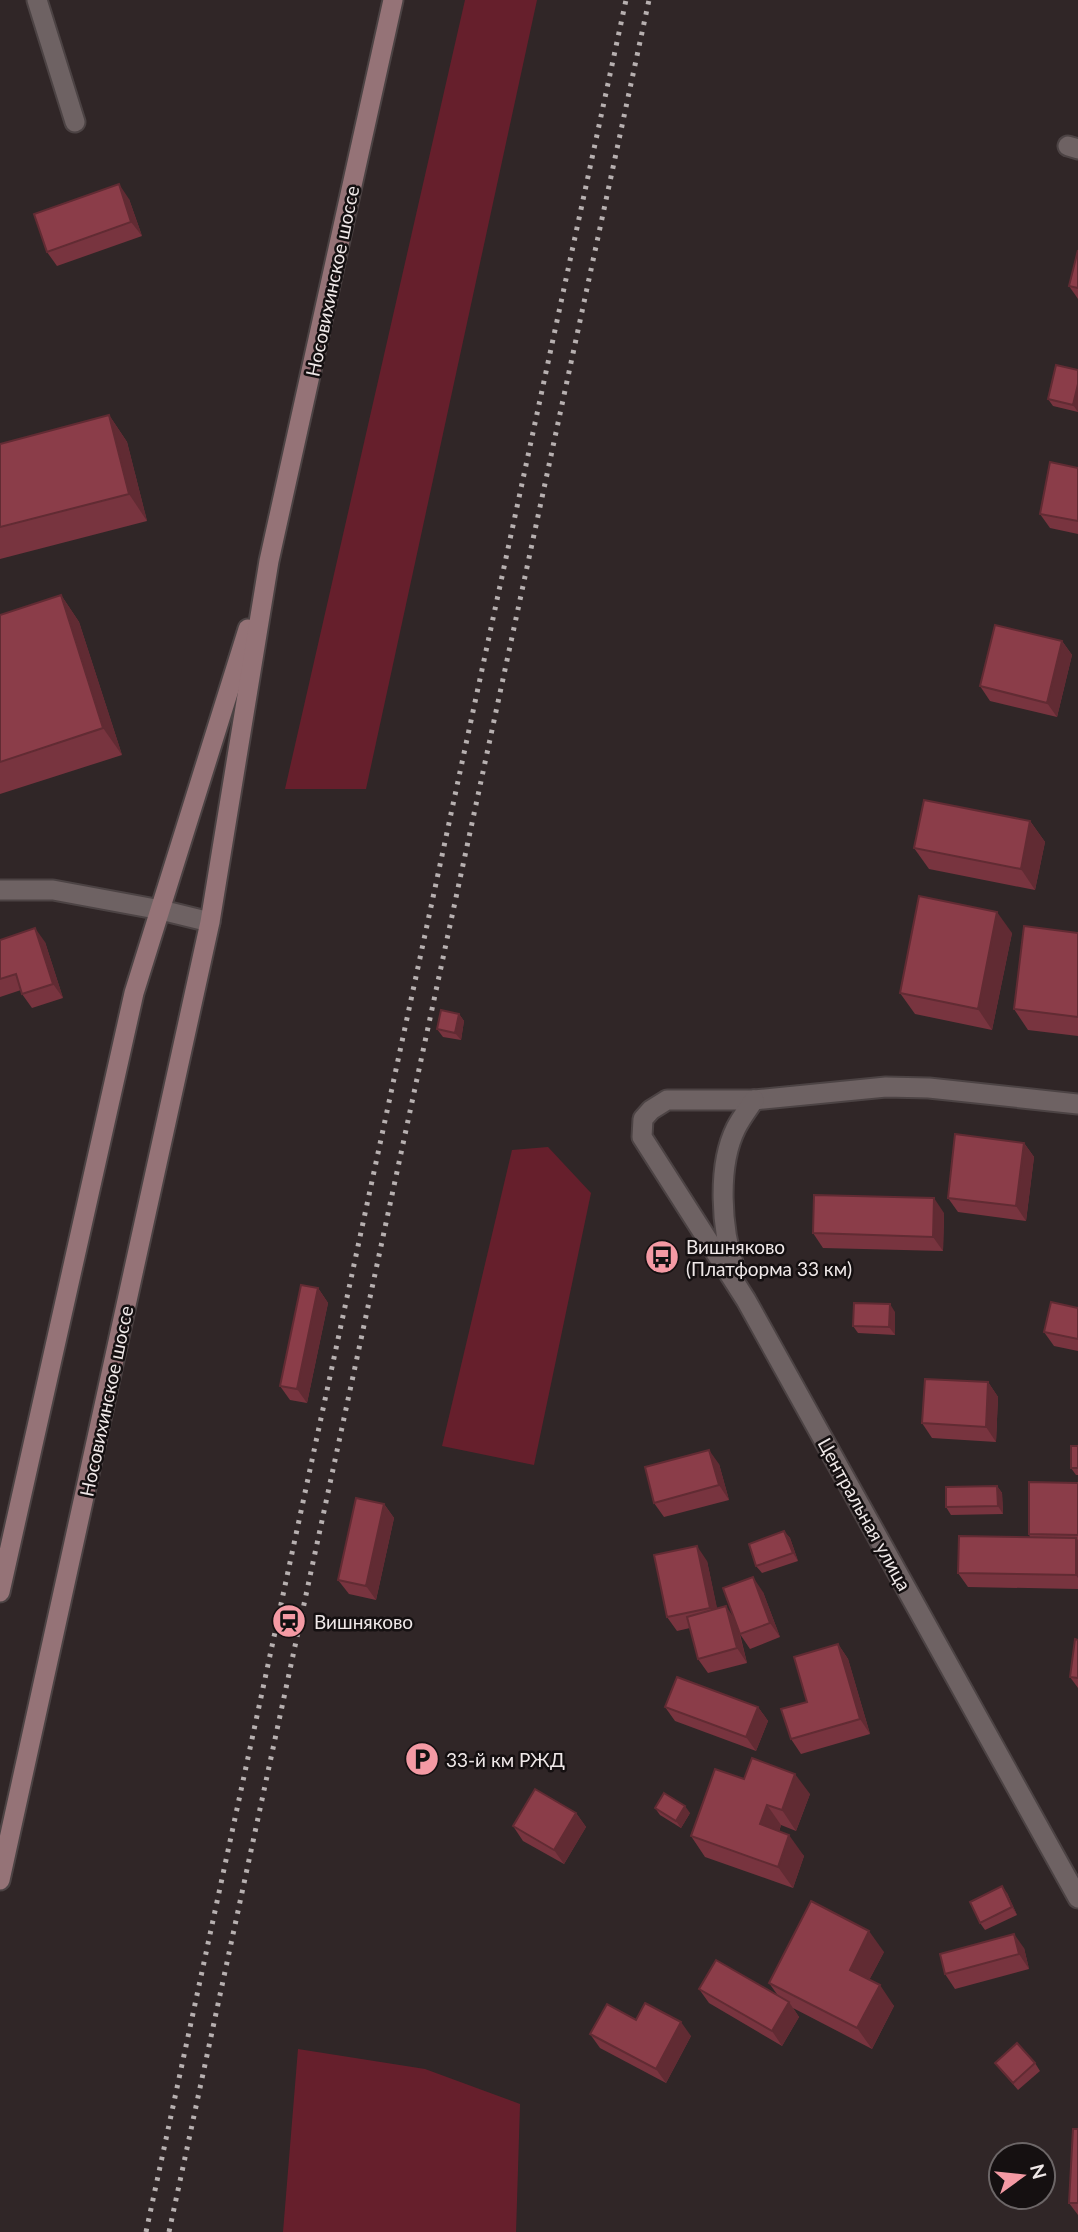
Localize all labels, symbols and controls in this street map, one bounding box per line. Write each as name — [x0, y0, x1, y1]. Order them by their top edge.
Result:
street label: Носовихинское шоссе — [301, 183, 363, 379]
place label: Вишняково (Платформа 33 км) — [686, 1235, 852, 1280]
bus stop icon: Вишняково (Платформа 33 км) — [643, 1238, 681, 1276]
street label: Носовихинское шоссе — [75, 1303, 137, 1499]
street label: Центральная улица — [813, 1434, 917, 1594]
station icon: Вишняково — [270, 1602, 308, 1640]
place label: Вишняково — [314, 1610, 413, 1633]
parking icon: 33-й км РЖД — [403, 1740, 441, 1778]
place label: 33-й км РЖД — [446, 1748, 565, 1771]
north arrow — [987, 2141, 1057, 2211]
text: N — [1026, 2161, 1052, 2182]

